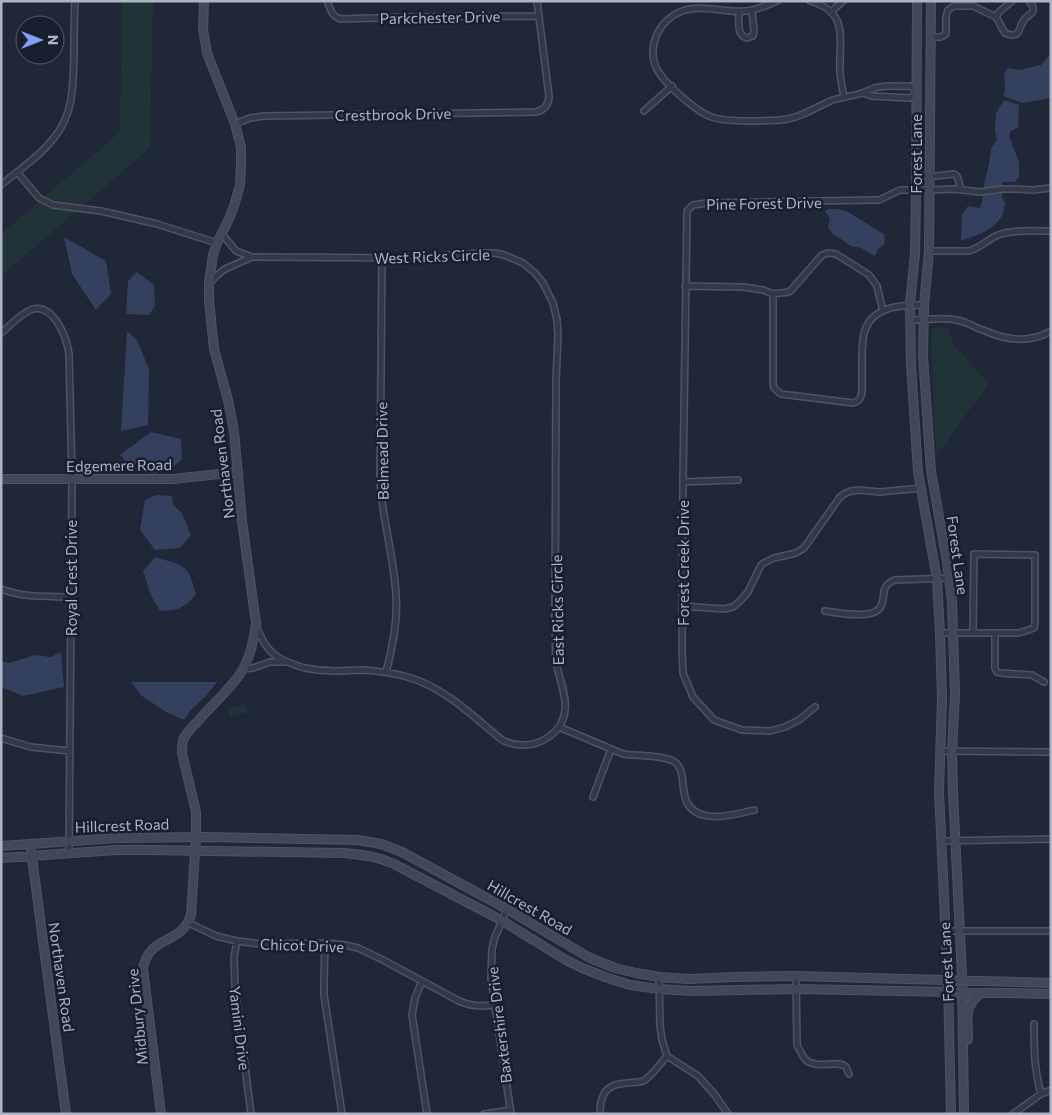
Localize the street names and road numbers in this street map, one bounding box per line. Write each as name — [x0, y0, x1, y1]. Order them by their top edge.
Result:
street label: Parkchester Drive — [379, 7, 501, 27]
street label: Crestbrook Drive — [335, 104, 452, 124]
street label: Forest Lane — [907, 114, 925, 194]
street label: Pine Forest Drive — [706, 193, 822, 213]
street label: West Ricks Circle — [374, 245, 490, 267]
street label: Belmead Drive — [372, 402, 392, 500]
street label: Northaven Road — [206, 408, 238, 520]
street label: Edgemere Road — [66, 455, 172, 475]
street label: Forest Creek Drive — [674, 500, 692, 626]
street label: Forest Lane — [944, 514, 972, 596]
street label: Royal Crest Drive — [62, 520, 80, 636]
street label: East Ricks Circle — [547, 554, 567, 666]
street label: Hillcrest Road — [74, 814, 170, 836]
street label: Hillcrest Road — [485, 876, 575, 938]
street label: Northaven Road — [45, 921, 79, 1033]
street label: Forest Lane — [935, 922, 957, 1002]
street label: Chicot Drive — [260, 935, 344, 955]
street label: Baxtershire Drive — [483, 966, 515, 1084]
street label: Midbury Drive — [123, 968, 151, 1066]
street label: Yamini Drive — [226, 985, 254, 1071]

